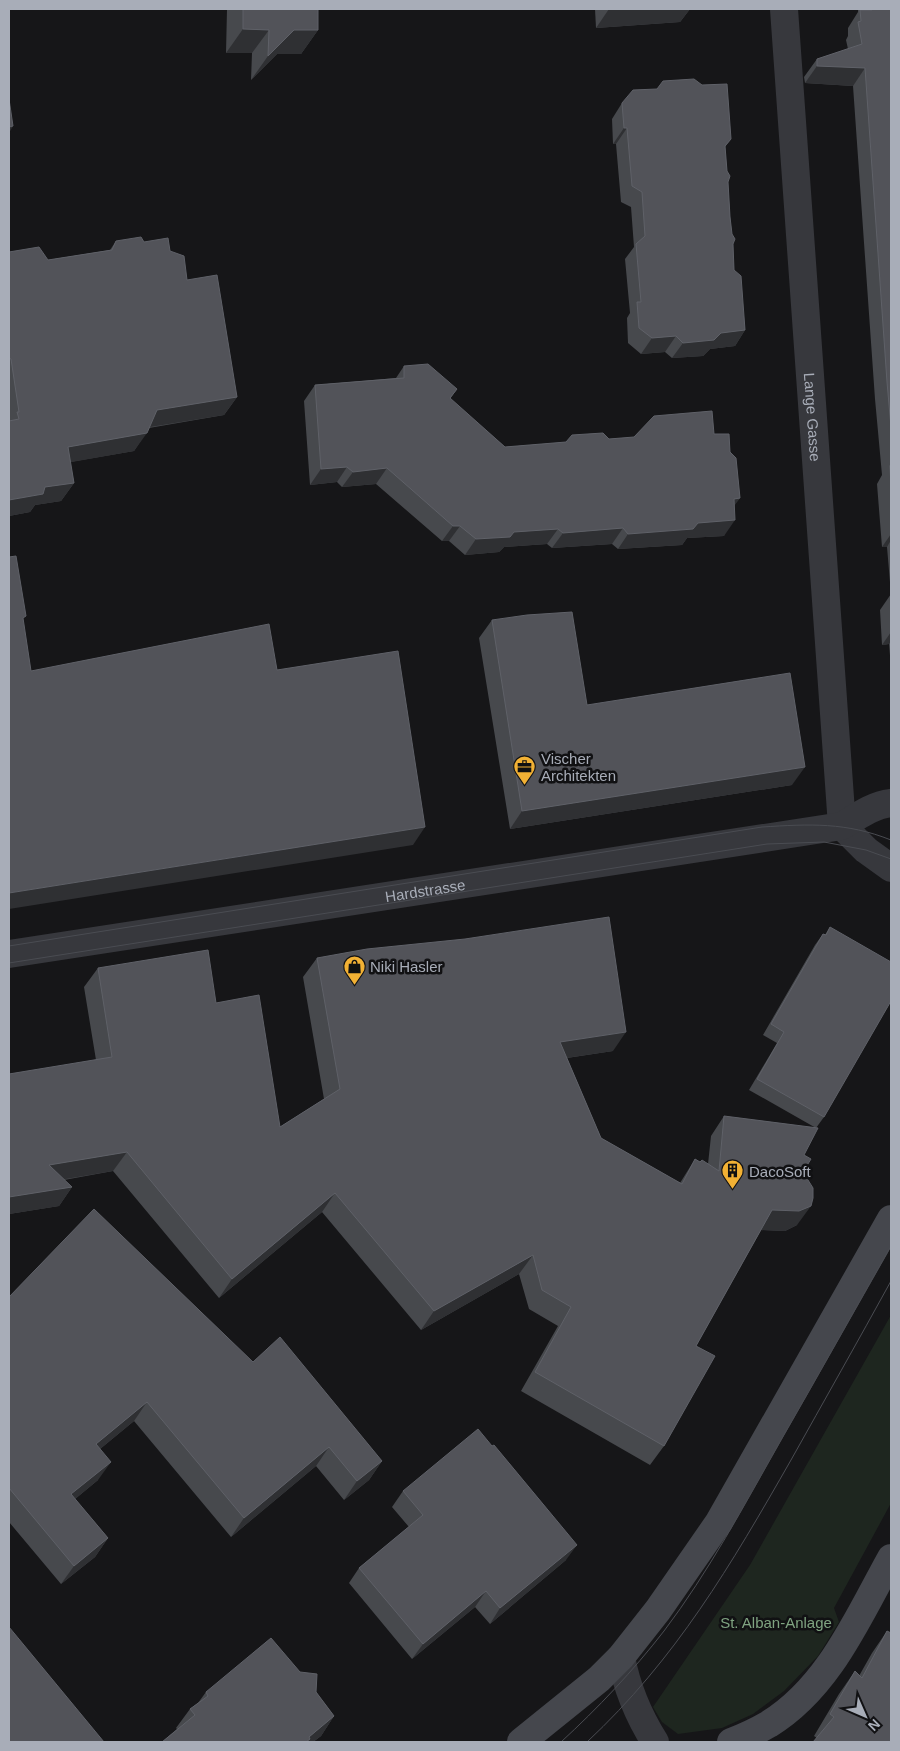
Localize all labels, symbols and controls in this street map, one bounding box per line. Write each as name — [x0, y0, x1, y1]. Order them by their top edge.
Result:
street label: Lange Gasse — [801, 372, 825, 462]
place label: Vischer Architekten — [541, 750, 616, 784]
office icon: Vischer Architekten — [513, 755, 537, 786]
street label: Hardstrasse — [384, 876, 466, 905]
shop icon: Niki Hasler — [342, 954, 366, 985]
place label: Niki Hasler — [370, 958, 443, 975]
building icon: DacoSoft — [721, 1159, 745, 1190]
place label: DacoSoft — [749, 1163, 812, 1180]
park label: St. Alban-Anlage — [720, 1614, 832, 1631]
north arrow — [840, 1691, 890, 1741]
text: N — [865, 1716, 883, 1734]

